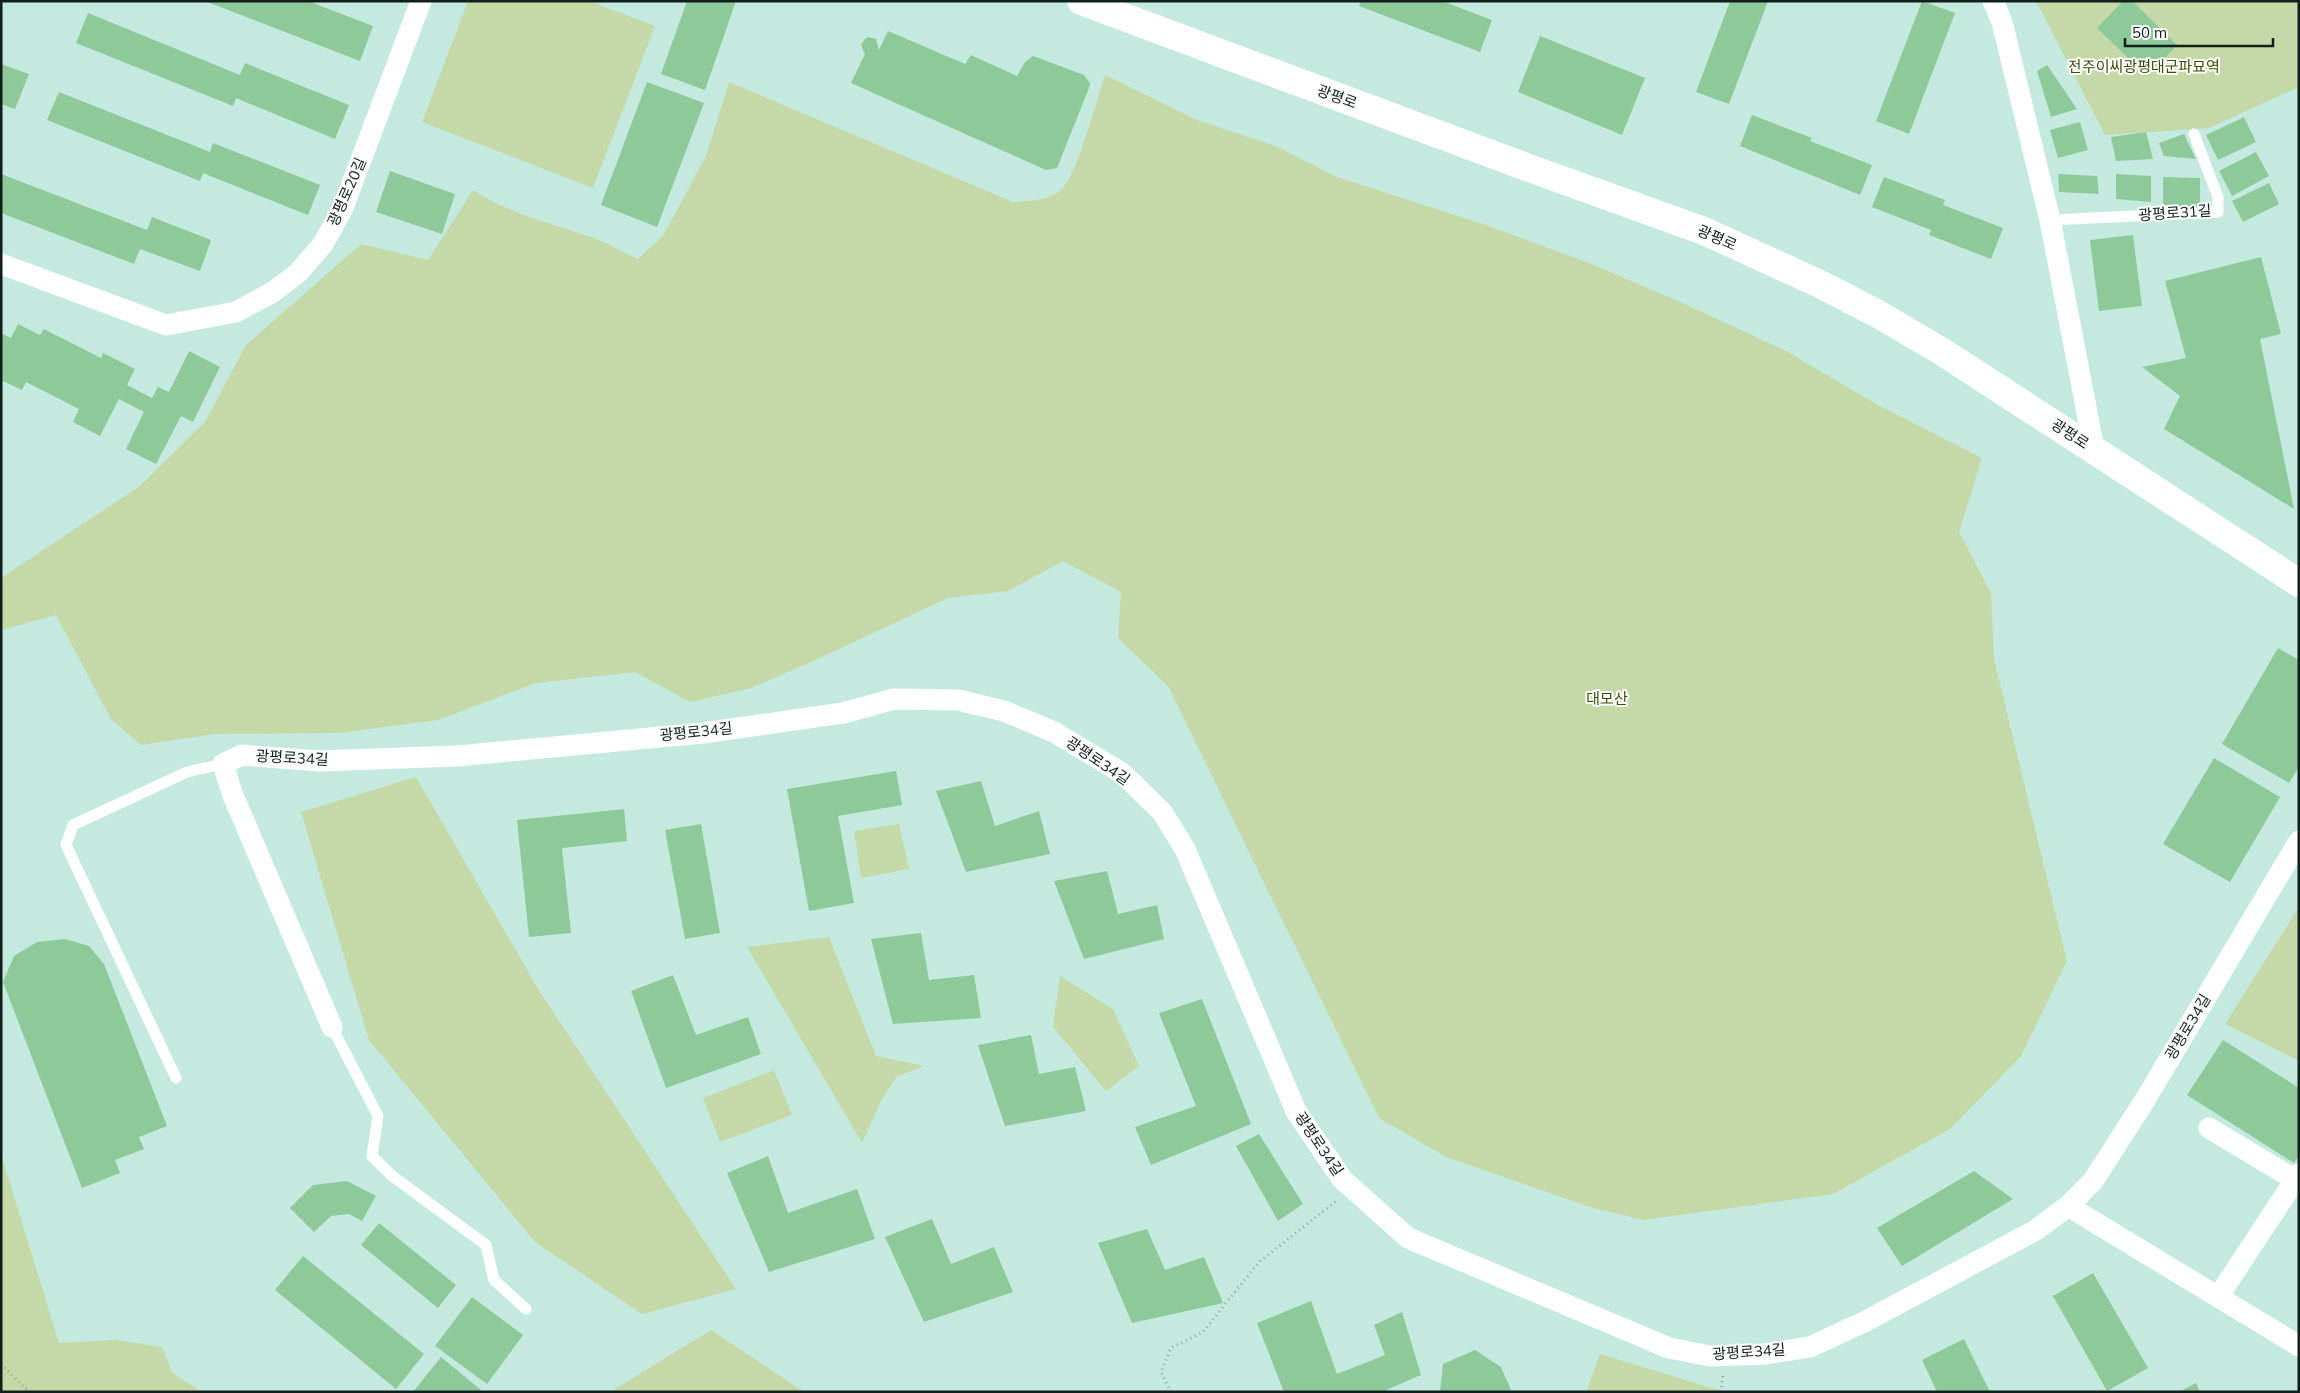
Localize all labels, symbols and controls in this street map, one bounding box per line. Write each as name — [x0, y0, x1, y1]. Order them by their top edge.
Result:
scale bar — [2125, 15, 2272, 47]
text: 50 m — [2132, 23, 2167, 42]
park label: 전주이씨광평대군파묘역 — [2068, 57, 2220, 76]
street label: 광평로 — [1314, 81, 1360, 113]
street label: 광평로20길 — [323, 154, 370, 229]
street label: 광평로31길 — [2138, 200, 2212, 225]
street label: 광평로 — [1694, 220, 1740, 255]
street label: 광평로 — [2048, 414, 2093, 453]
park label: 대모산 — [1586, 689, 1628, 708]
street label: 광평로34길 — [659, 718, 733, 745]
street label: 광평로34길 — [1063, 732, 1134, 789]
street label: 광평로34길 — [255, 746, 329, 769]
street label: 광평로34길 — [2161, 990, 2215, 1063]
street label: 광평로34길 — [1291, 1108, 1348, 1179]
street label: 광평로34길 — [1712, 1339, 1786, 1364]

